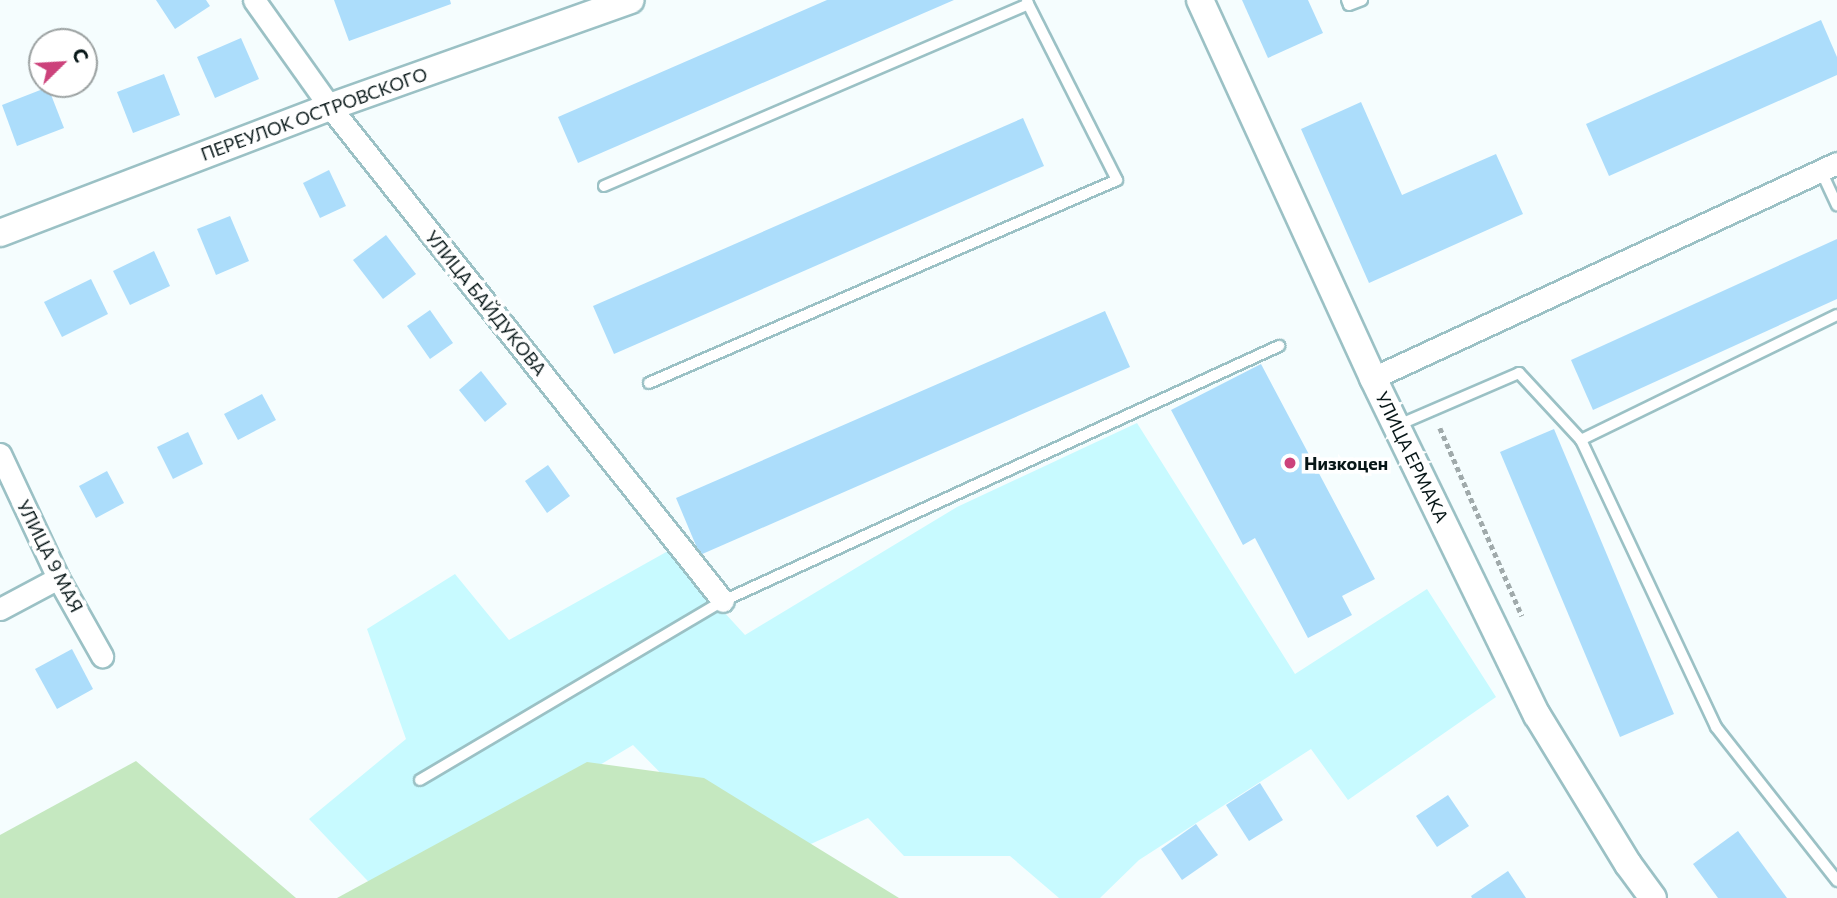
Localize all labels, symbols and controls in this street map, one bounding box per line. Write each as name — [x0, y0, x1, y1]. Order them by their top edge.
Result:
north arrow — [28, 28, 98, 98]
text: С — [68, 44, 94, 66]
street label: ПЕРЕУЛОК ОСТРОВСКОГО — [198, 63, 430, 165]
street label: УЛИЦА БАЙДУКОВА — [421, 226, 551, 380]
street label: УЛИЦА ЕРМАКА — [1371, 388, 1453, 526]
place label: Низкоцен — [1304, 452, 1388, 474]
marker: Низкоцен — [1282, 455, 1298, 471]
street label: УЛИЦА 9 МАЯ — [12, 496, 88, 616]

